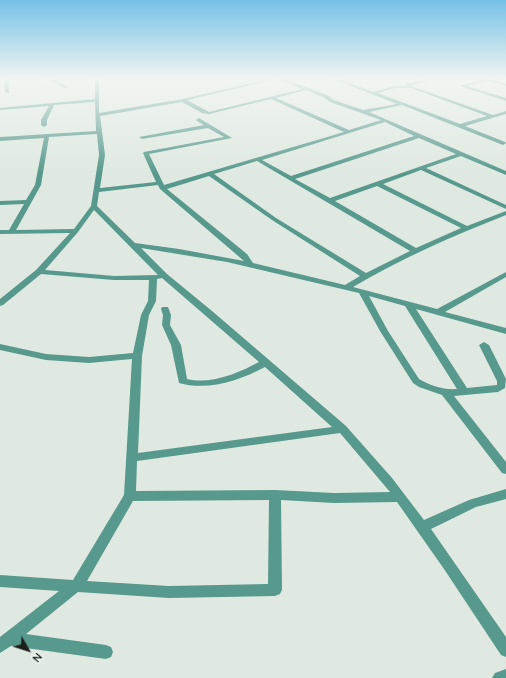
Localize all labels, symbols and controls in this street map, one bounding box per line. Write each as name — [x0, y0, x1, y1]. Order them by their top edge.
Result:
north arrow — [8, 630, 48, 670]
text: N — [29, 650, 45, 665]

